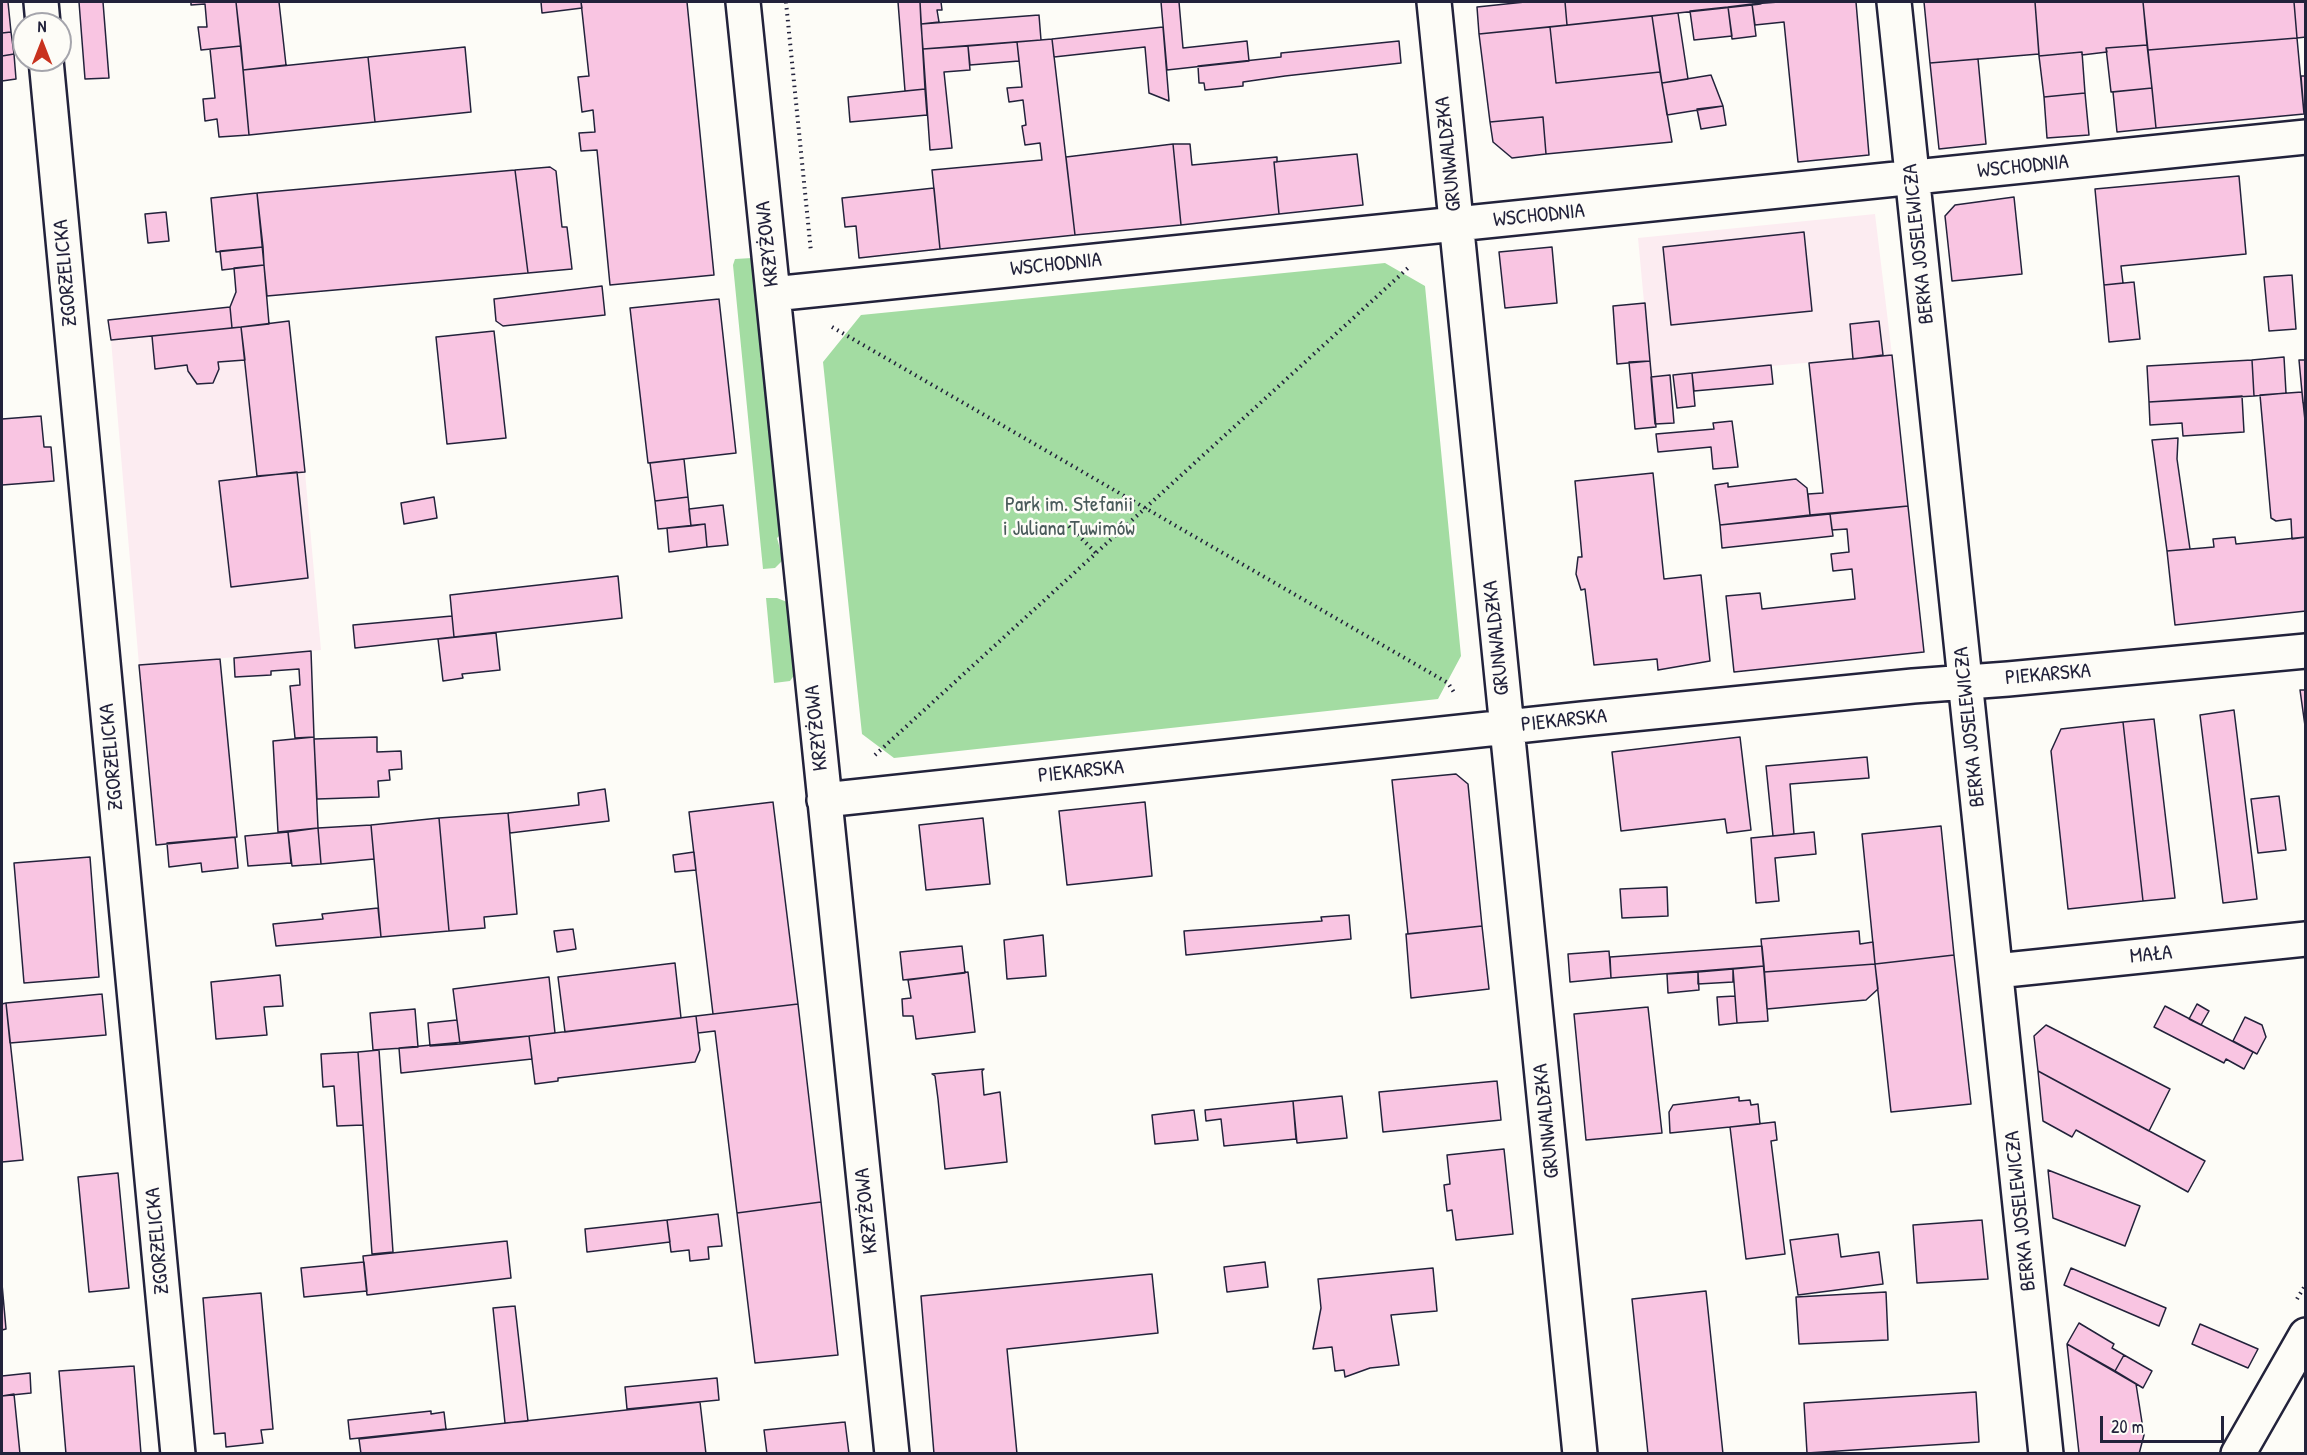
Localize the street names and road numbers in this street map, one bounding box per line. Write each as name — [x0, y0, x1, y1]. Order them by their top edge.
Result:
street label: GRUNWALDZKA — [1430, 95, 1468, 213]
street label: WSCHODNIA — [1976, 150, 2070, 184]
street label: BERKA JOSELEWICZA — [1898, 162, 1940, 326]
street label: WSCHODNIA — [1492, 199, 1586, 233]
street label: KRZYŻOWA — [751, 200, 785, 288]
street label: ZGORZELICKA — [49, 218, 83, 328]
street label: WSCHODNIA — [1009, 248, 1103, 282]
street label: GRUNWALDZKA — [1478, 579, 1516, 697]
street label: BERKA JOSELEWICZA — [1949, 645, 1991, 809]
street label: PIEKARSKA — [2004, 659, 2092, 691]
street label: KRZYŻOWA — [800, 684, 834, 772]
street label: ZGORZELICKA — [95, 702, 129, 812]
street label: PIEKARSKA — [1520, 704, 1608, 738]
street label: PIEKARSKA — [1037, 755, 1125, 789]
street label: MAŁA — [2129, 940, 2173, 970]
street label: GRUNWALDZKA — [1528, 1062, 1566, 1180]
street label: BERKA JOSELEWICZA — [2000, 1129, 2042, 1293]
street label: KRZYŻOWA — [850, 1167, 884, 1255]
street label: ZGORZELICKA — [141, 1186, 175, 1296]

